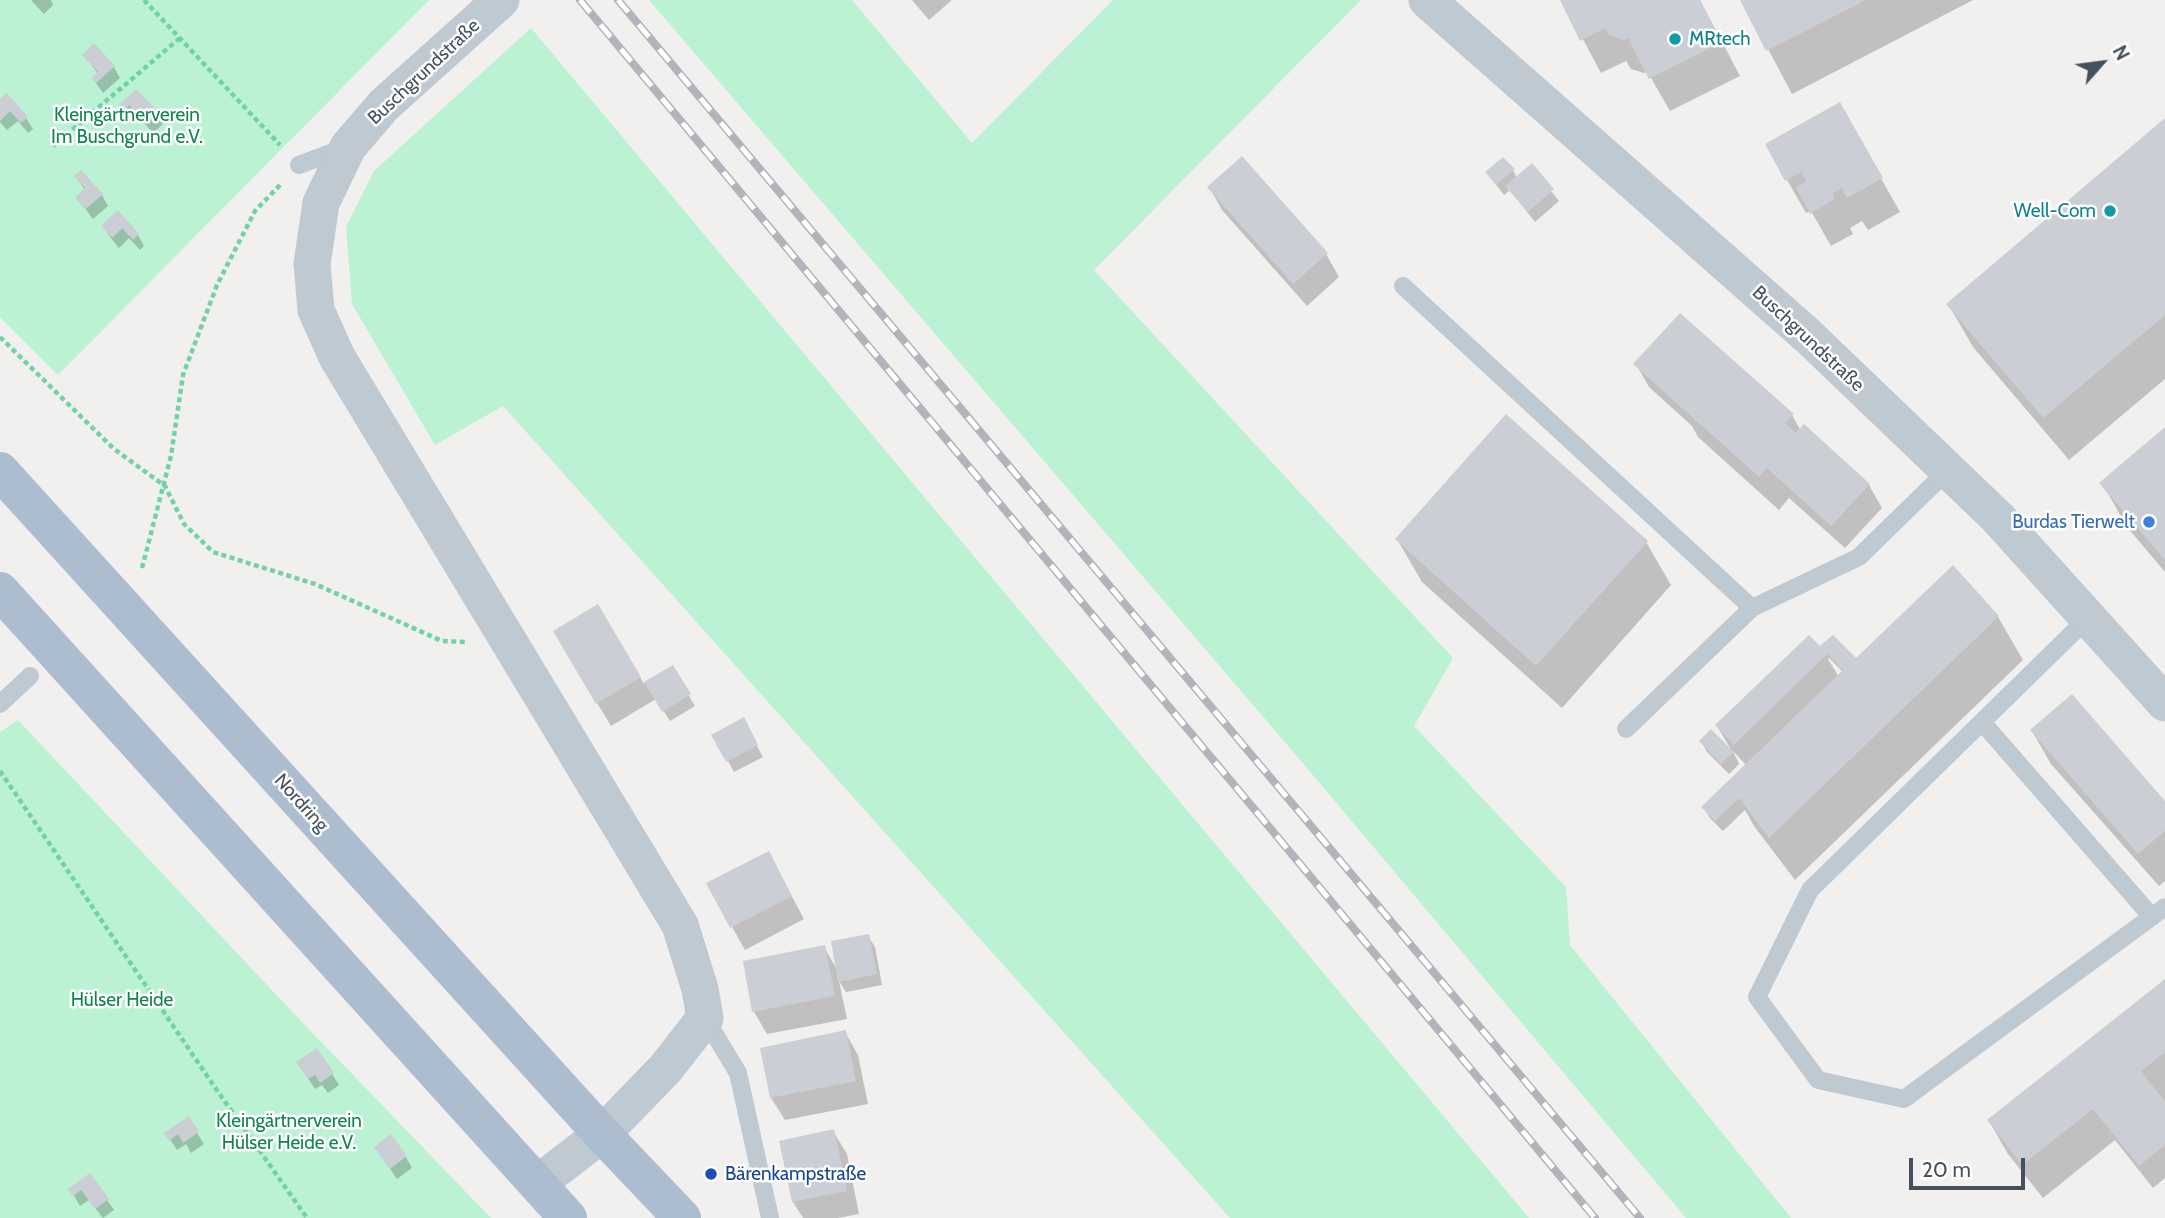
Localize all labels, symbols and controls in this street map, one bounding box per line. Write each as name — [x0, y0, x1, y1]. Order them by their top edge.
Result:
street label: Buschgrundstraße — [363, 14, 485, 130]
place label: MRtech — [1689, 28, 1751, 50]
north arrow — [2067, 28, 2137, 98]
marker: MRtech — [1667, 31, 1683, 47]
text: N — [2108, 42, 2134, 64]
park label: Kleingärtnerverein Im Buschgrund e.V. — [51, 104, 203, 148]
place label: Well-Com — [2013, 200, 2096, 222]
marker: Well-Com — [2102, 203, 2118, 219]
street label: Buschgrundstraße — [1747, 281, 1869, 397]
place label: Burdas Tierwelt — [2012, 511, 2135, 533]
marker: Burdas Tierwelt — [2141, 514, 2157, 530]
street label: Nordring — [269, 769, 333, 837]
park label: Hülser Heide — [71, 989, 173, 1011]
park label: Kleingärtnerverein Hülser Heide e.V. — [216, 1110, 362, 1154]
scale bar — [1913, 1144, 2028, 1188]
text: 20 m — [1922, 1157, 1971, 1182]
place label: Bärenkampstraße — [725, 1163, 866, 1185]
marker: Bärenkampstraße — [703, 1166, 719, 1182]

